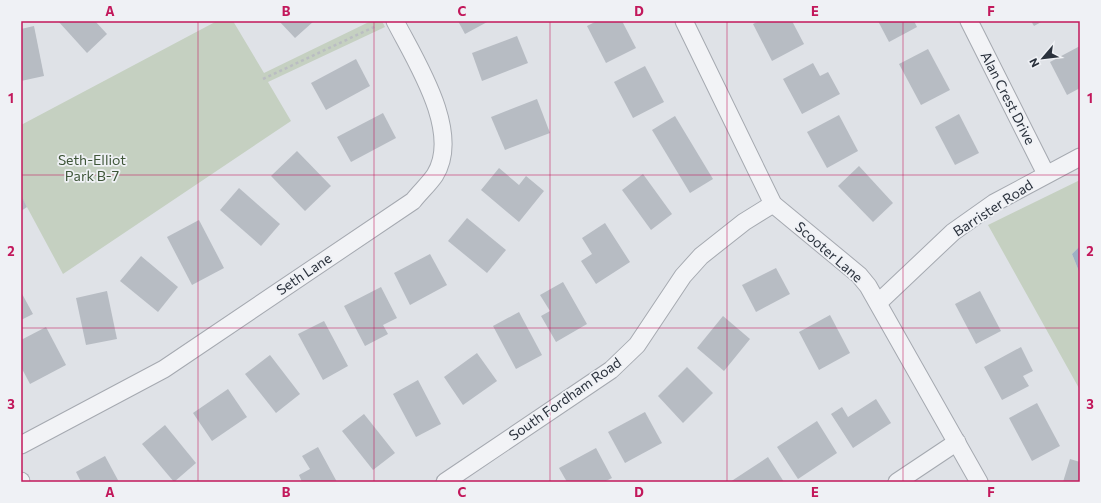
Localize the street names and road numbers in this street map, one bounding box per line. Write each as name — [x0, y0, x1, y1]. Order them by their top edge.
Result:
street label: Alan Crest Drive — [978, 48, 1039, 147]
street label: Barrister Road — [950, 176, 1036, 240]
street label: Scooter Lane — [792, 218, 867, 286]
street label: Seth Lane — [273, 249, 334, 298]
street label: South Fordham Road — [505, 353, 624, 444]

